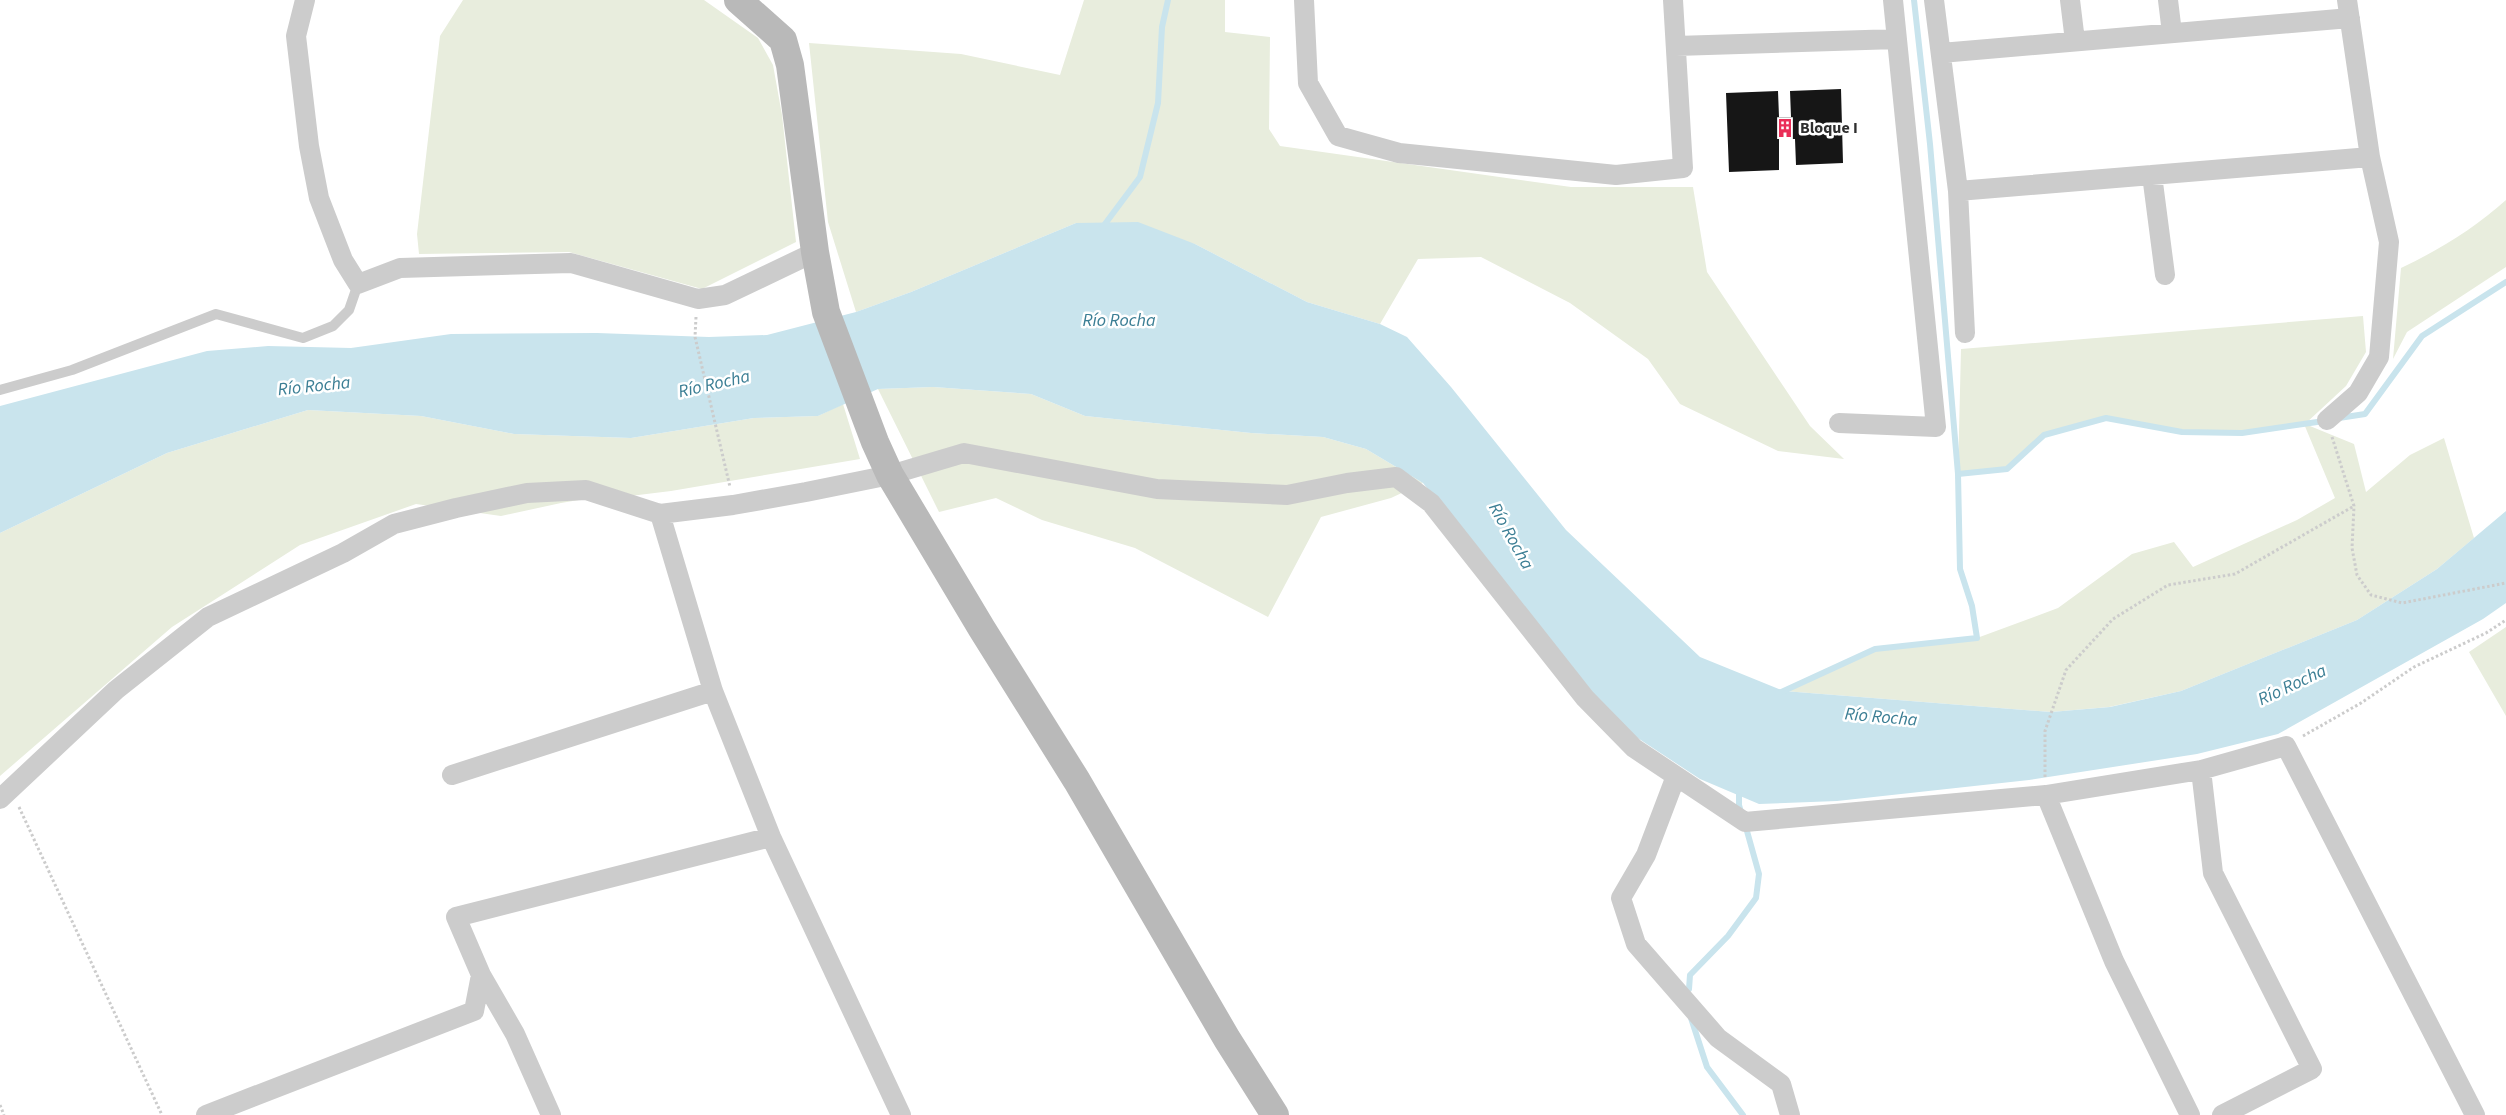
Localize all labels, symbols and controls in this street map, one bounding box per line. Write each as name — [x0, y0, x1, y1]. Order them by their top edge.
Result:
building icon: Bloque I — [1774, 117, 1796, 139]
place label: Bloque I — [1800, 117, 1858, 139]
water label: Río Rocha — [1082, 308, 1156, 333]
water label: Río Rocha — [676, 364, 753, 404]
water label: Río Rocha — [276, 370, 352, 402]
water label: Río Rocha — [1482, 498, 1540, 574]
water label: Río Rocha — [2254, 658, 2331, 712]
water label: Río Rocha — [1844, 701, 1919, 733]

